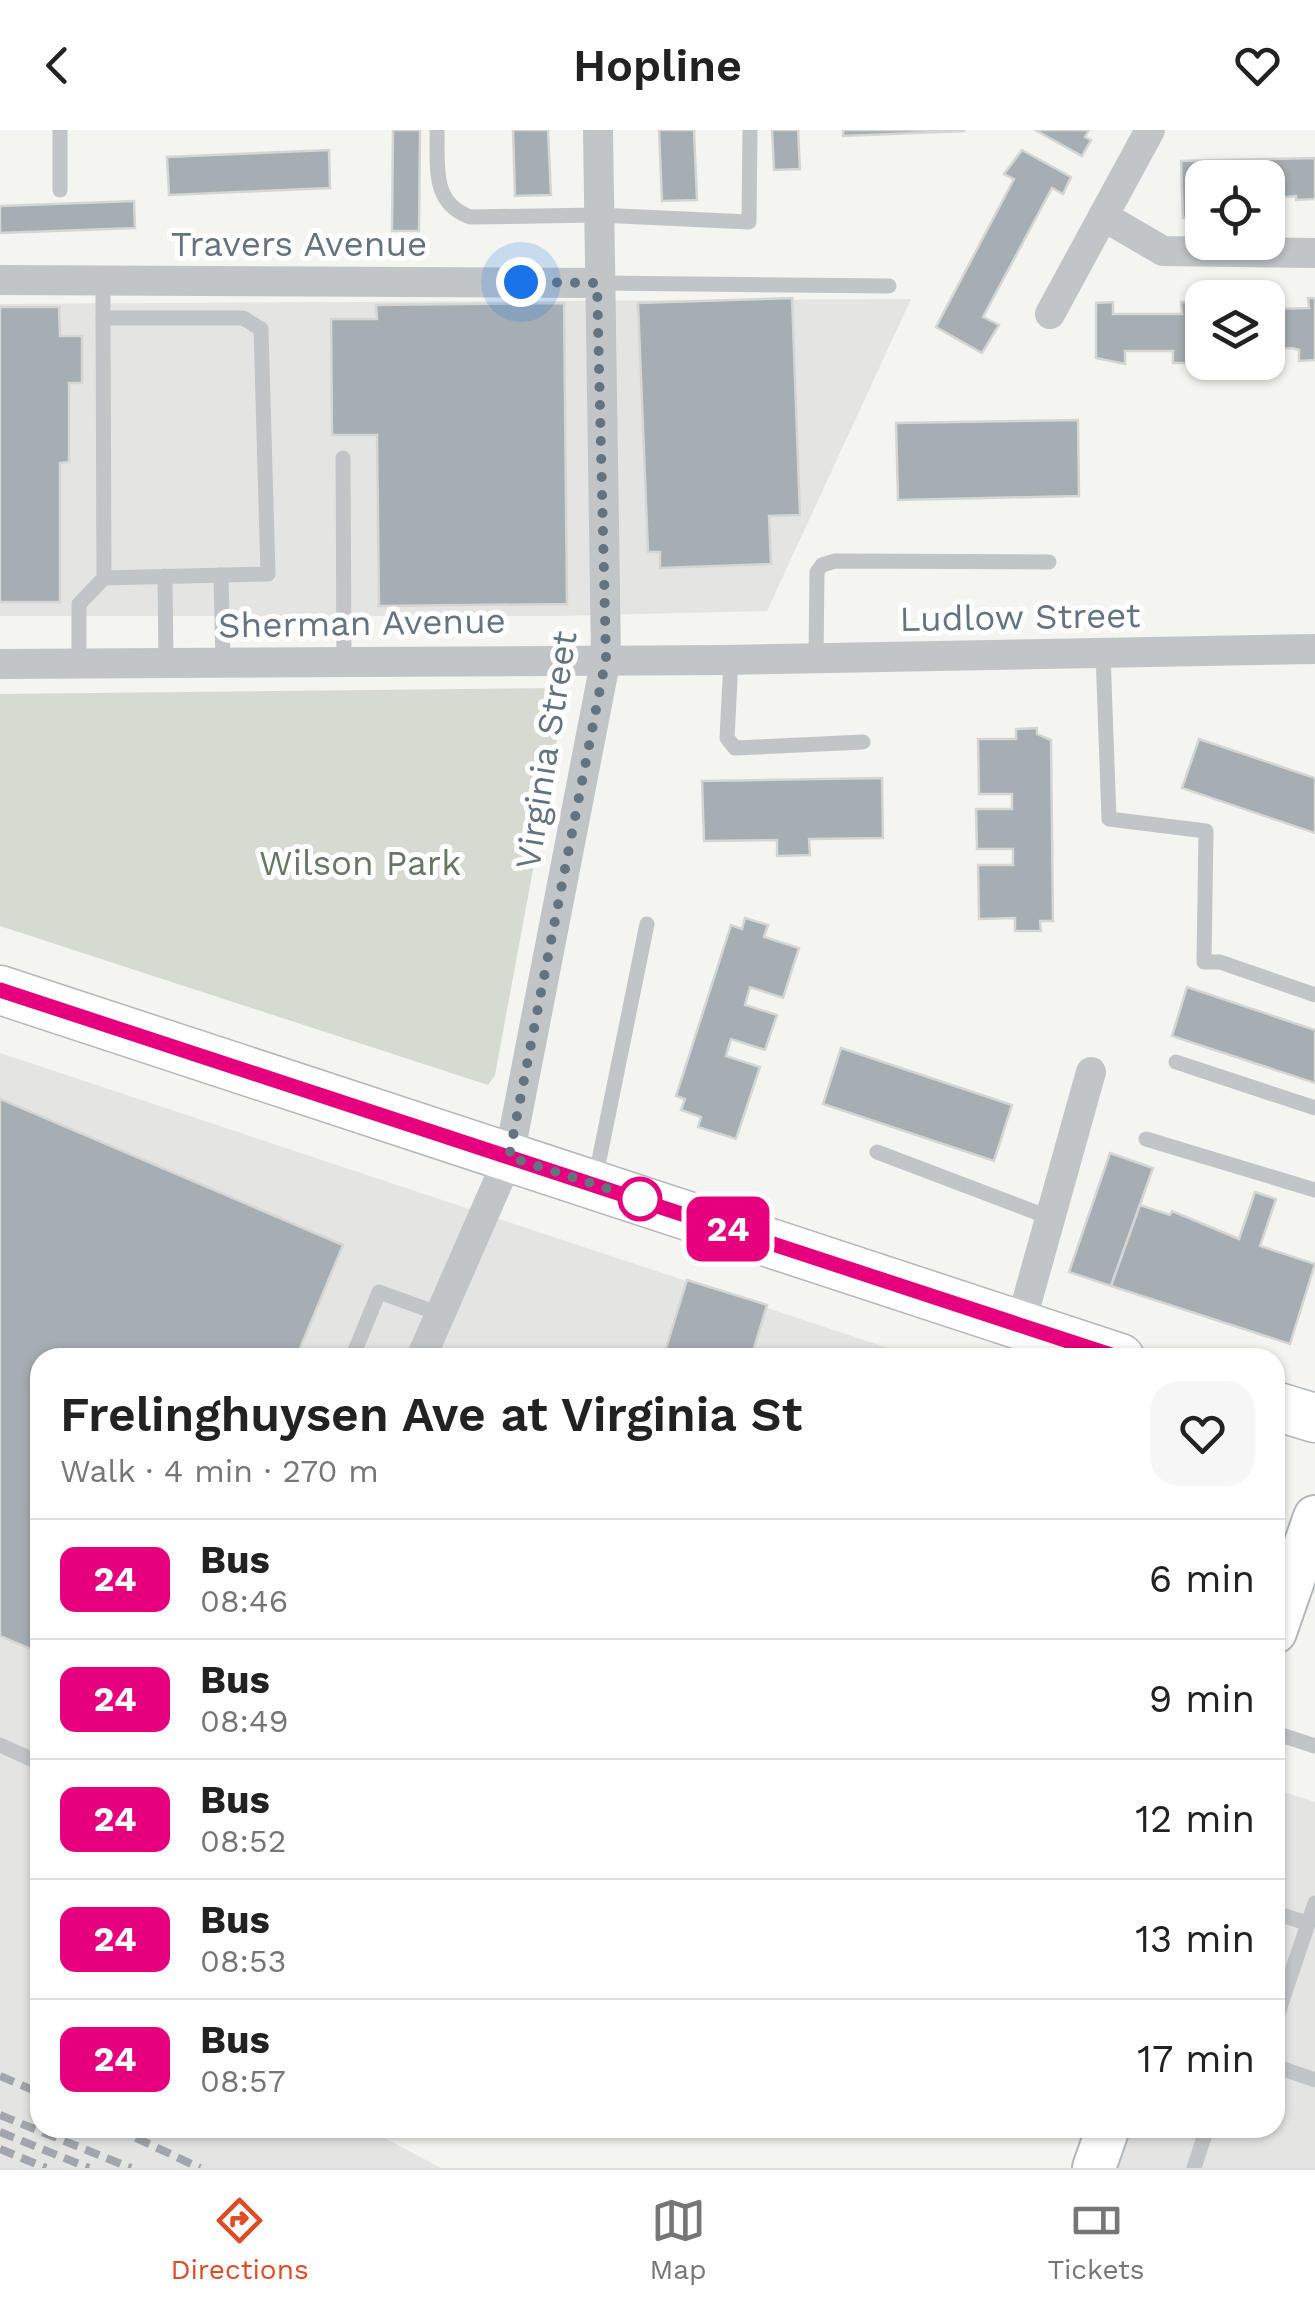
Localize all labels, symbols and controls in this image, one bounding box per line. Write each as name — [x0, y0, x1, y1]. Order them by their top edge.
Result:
icon: back — [30, 38, 85, 93]
icon: heart — [1230, 38, 1285, 93]
text: Hopline — [573, 39, 742, 92]
map controls — [1185, 160, 1285, 380]
button: locate — [1185, 160, 1285, 260]
street label: Travers Avenue — [171, 223, 427, 265]
your location — [496, 257, 546, 307]
button: layers — [1185, 280, 1285, 380]
street label: Ludlow Street — [899, 594, 1141, 640]
street label: Sherman Avenue — [218, 599, 506, 647]
street label: Virginia Street — [506, 628, 586, 872]
park label: Wilson Park — [259, 842, 461, 884]
unlabelled marker — [619, 1178, 661, 1220]
line badge: 24 — [683, 1196, 773, 1262]
text: 24 — [706, 1208, 750, 1250]
button: heart — [1150, 1381, 1255, 1486]
text: Frelinghuysen Ave at Virginia St — [60, 1386, 802, 1443]
text: Walk · 4 min · 270 m — [60, 1452, 379, 1490]
text: Bus — [200, 1538, 270, 1582]
text: 6 min — [1149, 1557, 1255, 1601]
text: 24 — [93, 1558, 137, 1600]
text: 08:46 — [200, 1582, 288, 1620]
text: Bus — [200, 1658, 270, 1702]
text: 9 min — [1149, 1677, 1255, 1721]
text: 24 — [93, 1678, 137, 1720]
text: 08:49 — [200, 1702, 288, 1740]
text: Bus — [200, 1778, 270, 1822]
text: 12 min — [1135, 1797, 1255, 1841]
text: 24 — [93, 1798, 137, 1840]
text: 08:52 — [200, 1822, 286, 1860]
text: Bus — [200, 1898, 270, 1942]
text: 13 min — [1135, 1917, 1255, 1961]
text: 24 — [93, 1918, 137, 1960]
text: 08:53 — [200, 1942, 286, 1980]
text: Bus — [200, 2018, 270, 2062]
text: 17 min — [1137, 2037, 1255, 2081]
text: 24 — [93, 2038, 137, 2080]
text: 08:57 — [200, 2062, 286, 2100]
tab: Directions — [170, 2193, 309, 2286]
tab: Map — [650, 2193, 707, 2286]
tab: Tickets — [1047, 2193, 1145, 2286]

